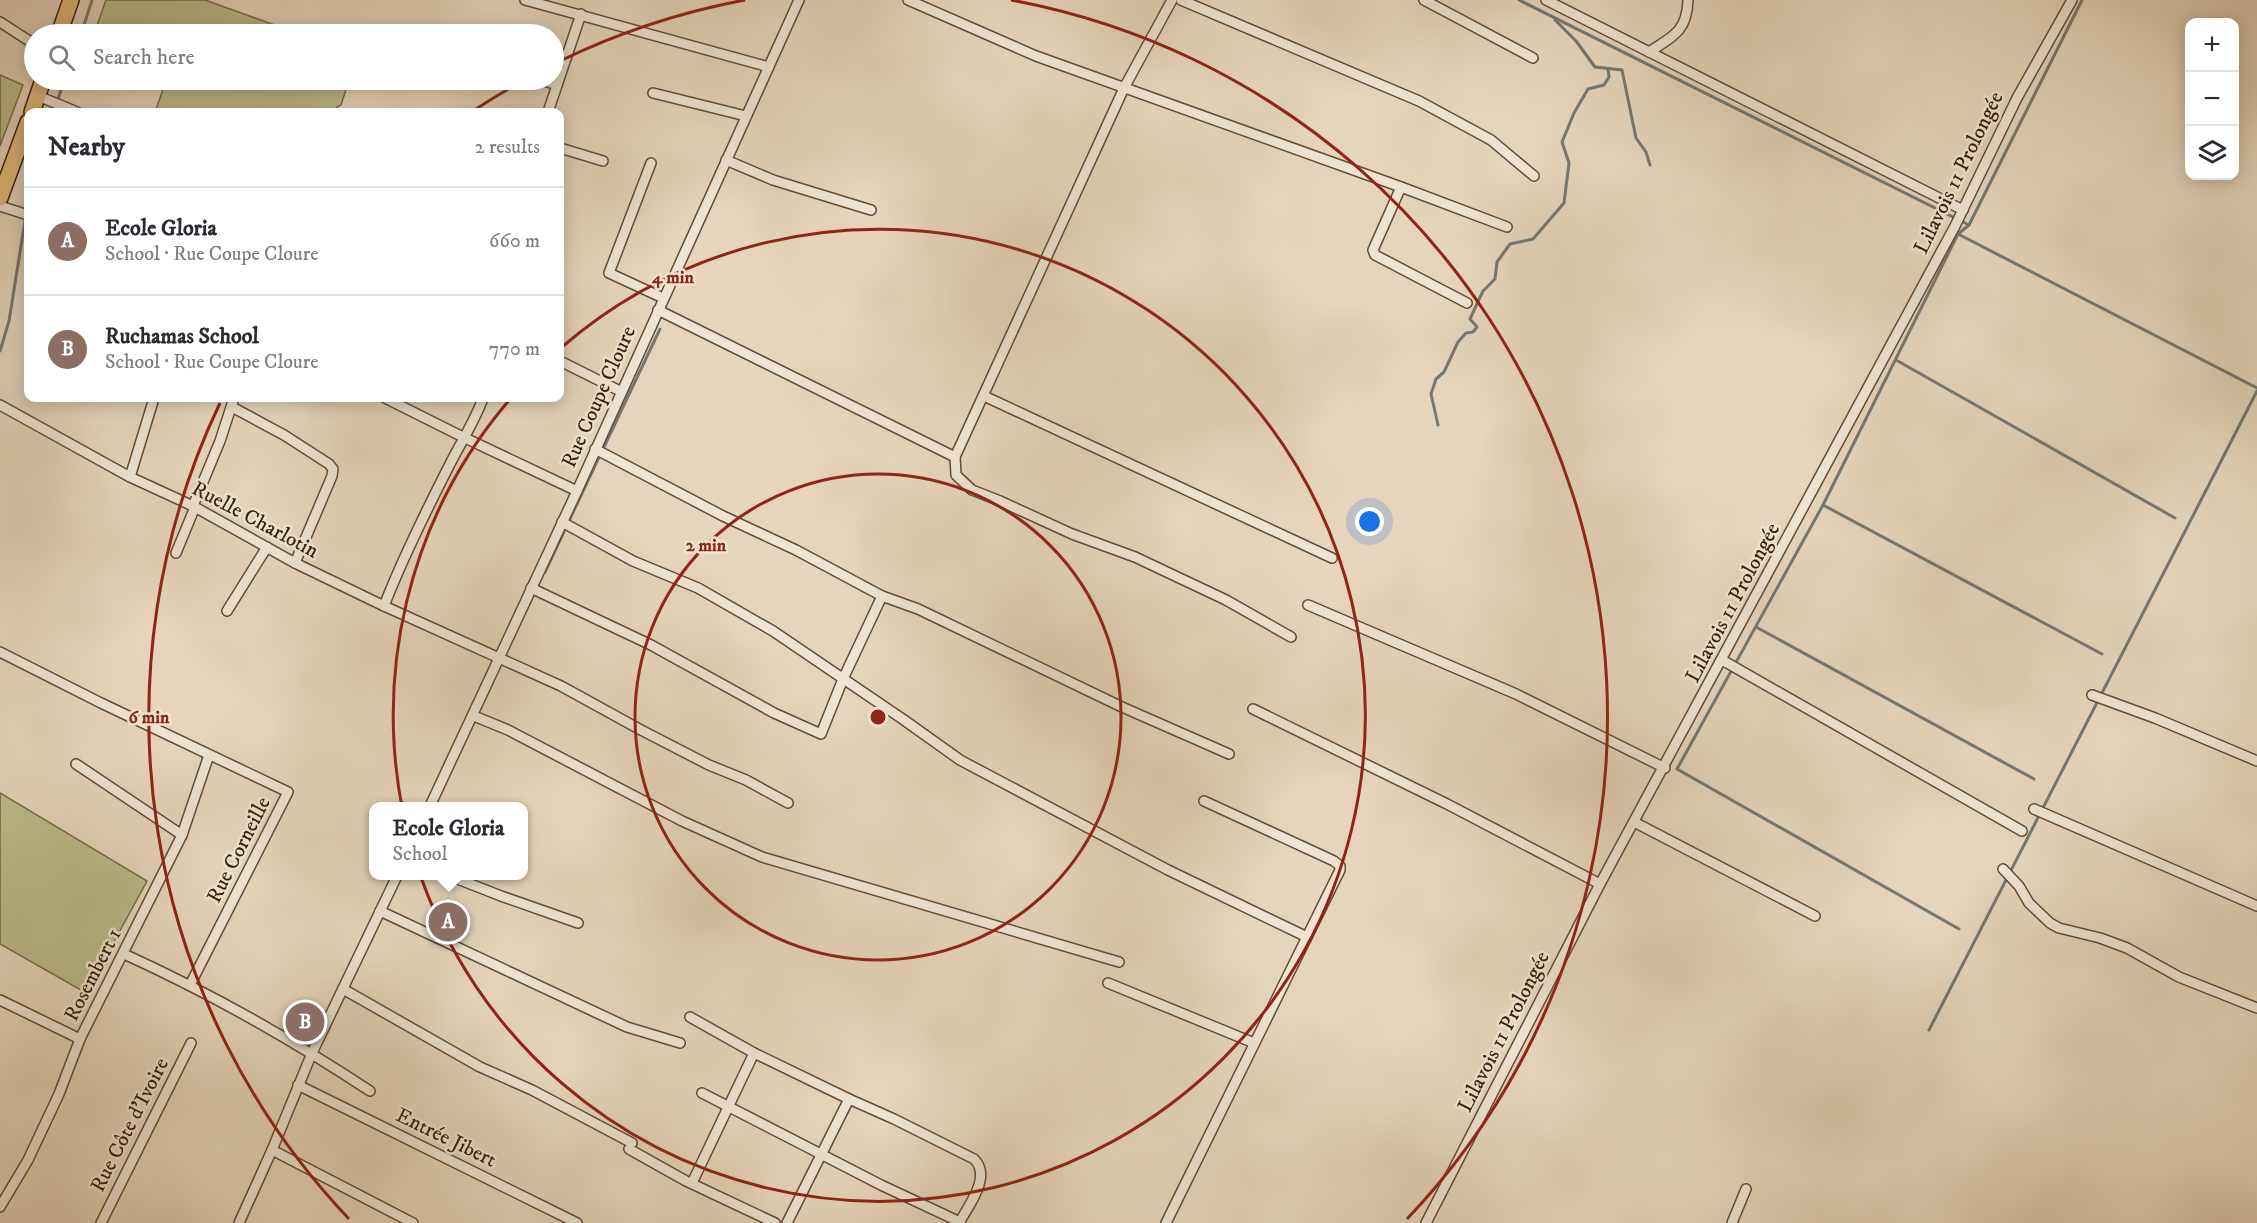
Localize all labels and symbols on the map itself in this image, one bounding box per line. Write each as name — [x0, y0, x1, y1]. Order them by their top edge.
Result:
street label: Lilavois 11 Prolongée — [1908, 87, 2010, 258]
text: 4 min — [651, 267, 694, 289]
street label: Rue Coupe Cloure — [556, 322, 642, 472]
street label: Ruelle Charlotin — [187, 476, 323, 564]
your location — [1355, 507, 1384, 536]
street label: Lilavois 11 Prolongée — [1680, 518, 1786, 687]
text: 2 min — [686, 535, 727, 557]
text: 6 min — [129, 707, 170, 729]
centre of rings — [868, 707, 888, 727]
street label: Rue Corneille — [201, 792, 277, 907]
pin: A — [428, 900, 468, 944]
street label: Rosembert 1 — [59, 924, 127, 1026]
street label: Lilavois 11 Prolongée — [1452, 947, 1556, 1117]
pin: B — [286, 1000, 324, 1044]
street label: Rue Côte d'Ivoire — [85, 1053, 175, 1196]
street label: Entrée Jibert — [392, 1103, 501, 1174]

